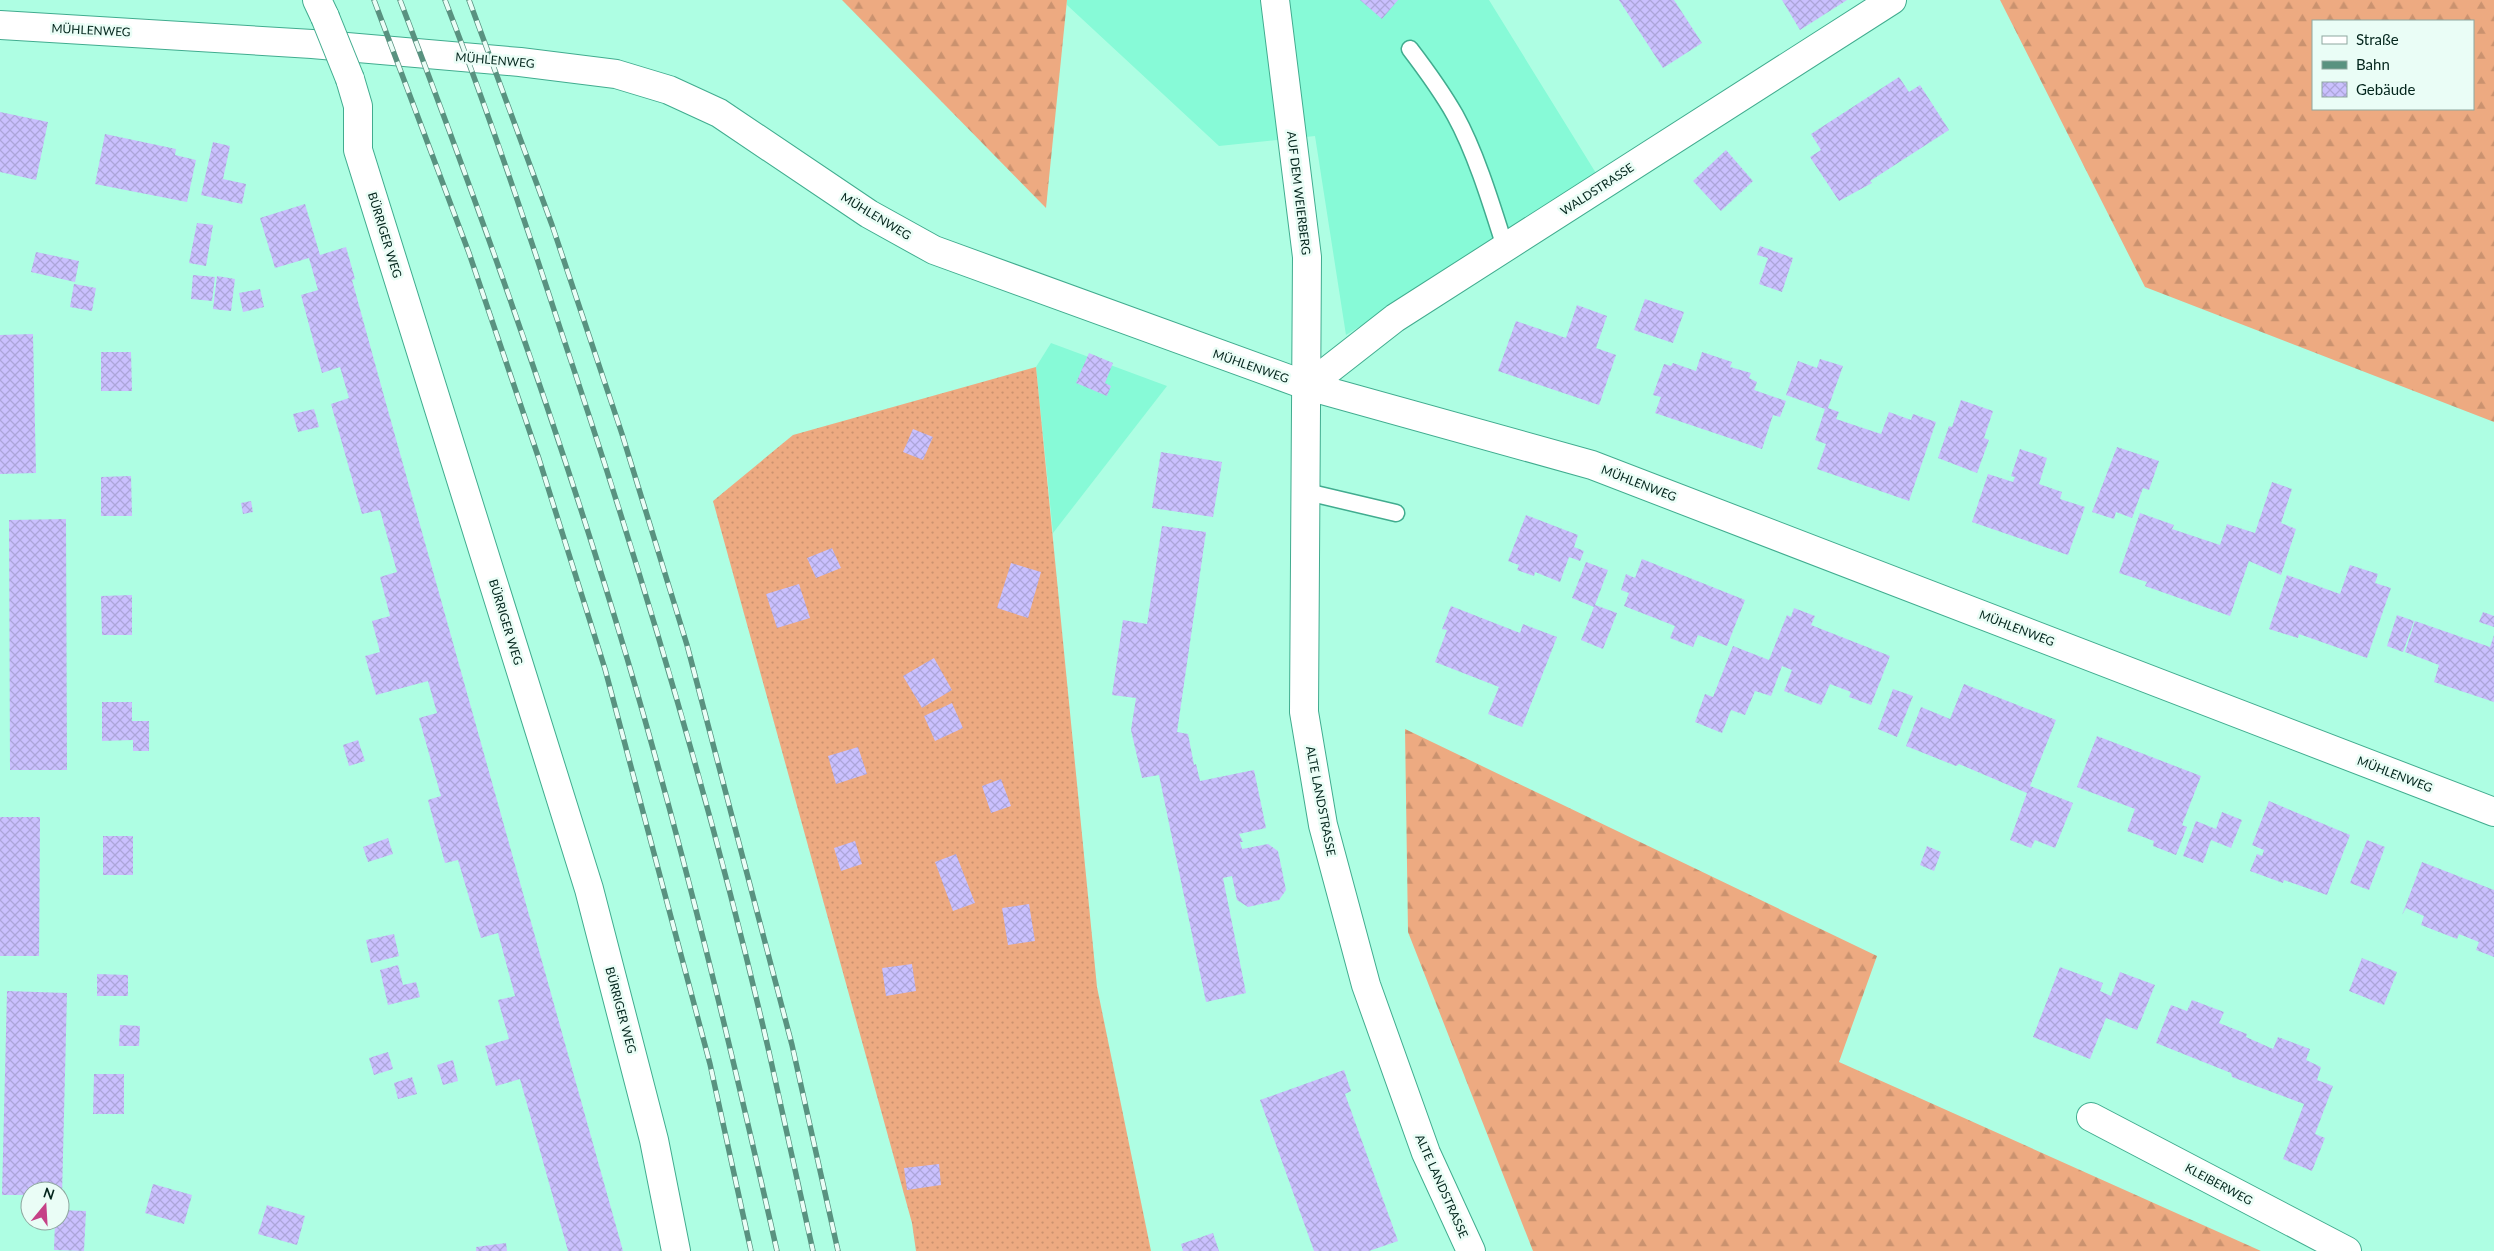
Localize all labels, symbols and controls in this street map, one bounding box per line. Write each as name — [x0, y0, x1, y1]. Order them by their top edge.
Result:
street label: MÜHLENWEG — [51, 20, 131, 40]
legend — [2312, 20, 2474, 110]
text: Straße — [2356, 30, 2399, 48]
street label: MÜHLENWEG — [455, 49, 535, 71]
text: Bahn — [2356, 55, 2390, 73]
text: Gebäude — [2356, 80, 2415, 98]
street label: AUF DEM WEIERBERG — [1284, 130, 1314, 256]
street label: WALDSTRASSE — [1557, 160, 1637, 218]
street label: MÜHLENWEG — [838, 189, 914, 243]
street label: BÜRRIGER WEG — [365, 190, 405, 280]
street label: MÜHLENWEG — [1211, 346, 1291, 386]
street label: MÜHLENWEG — [1599, 462, 1679, 504]
street label: BÜRRIGER WEG — [486, 577, 526, 667]
street label: MÜHLENWEG — [1977, 607, 2057, 649]
street label: ALTE LANDSTRASSE — [1303, 745, 1339, 857]
street label: MÜHLENWEG — [2355, 753, 2435, 795]
street label: BÜRRIGER WEG — [602, 965, 640, 1055]
street label: ALTE LANDSTRASSE — [1412, 1132, 1472, 1240]
street label: KLEIBERWEG — [2183, 1160, 2256, 1208]
north arrow — [20, 1181, 70, 1231]
text: N — [41, 1183, 57, 1203]

